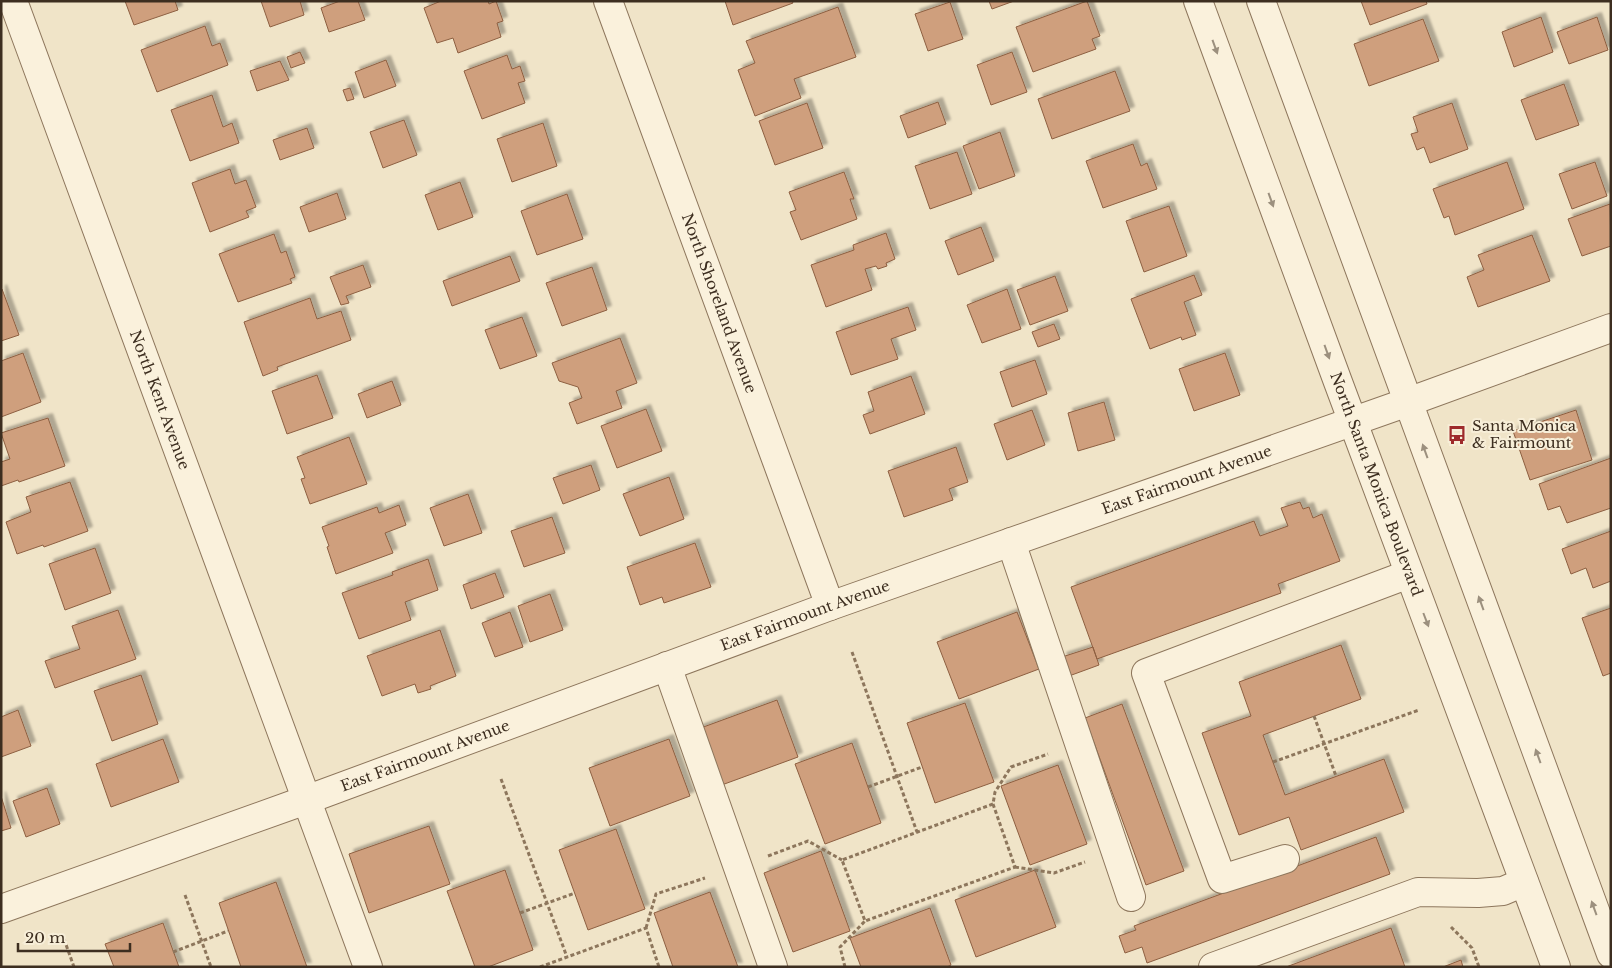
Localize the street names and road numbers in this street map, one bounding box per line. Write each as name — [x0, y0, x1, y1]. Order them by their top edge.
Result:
street label: North Shoreland Avenue — [678, 210, 761, 396]
street label: North Kent Avenue — [126, 327, 194, 472]
street label: North Santa Monica Boulevard — [1326, 369, 1427, 599]
street label: East Fairmount Avenue — [1099, 441, 1274, 518]
street label: East Fairmount Avenue — [718, 576, 892, 655]
street label: East Fairmount Avenue — [338, 715, 512, 795]

